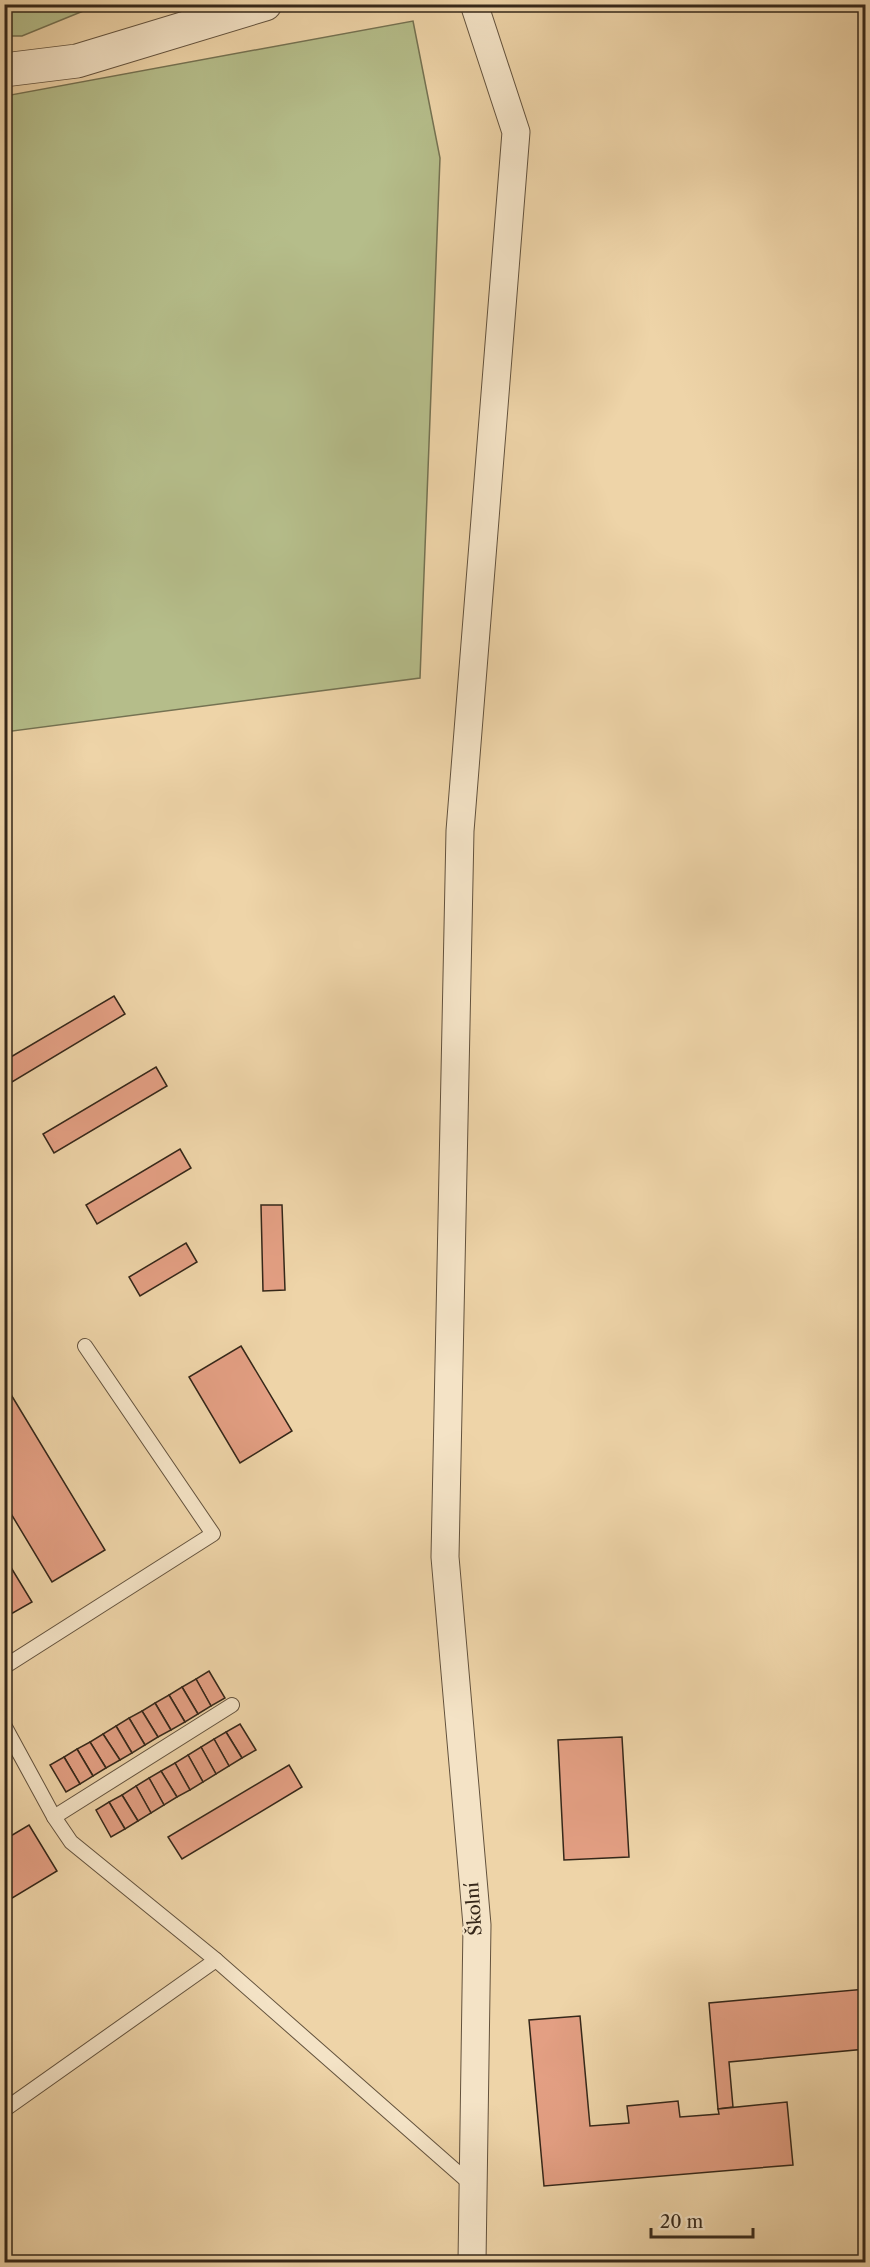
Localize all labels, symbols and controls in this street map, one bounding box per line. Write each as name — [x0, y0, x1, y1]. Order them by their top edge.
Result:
street label: Školní — [459, 1881, 487, 1937]
scale bar — [651, 2201, 753, 2239]
text: 20 m — [660, 2211, 704, 2233]

